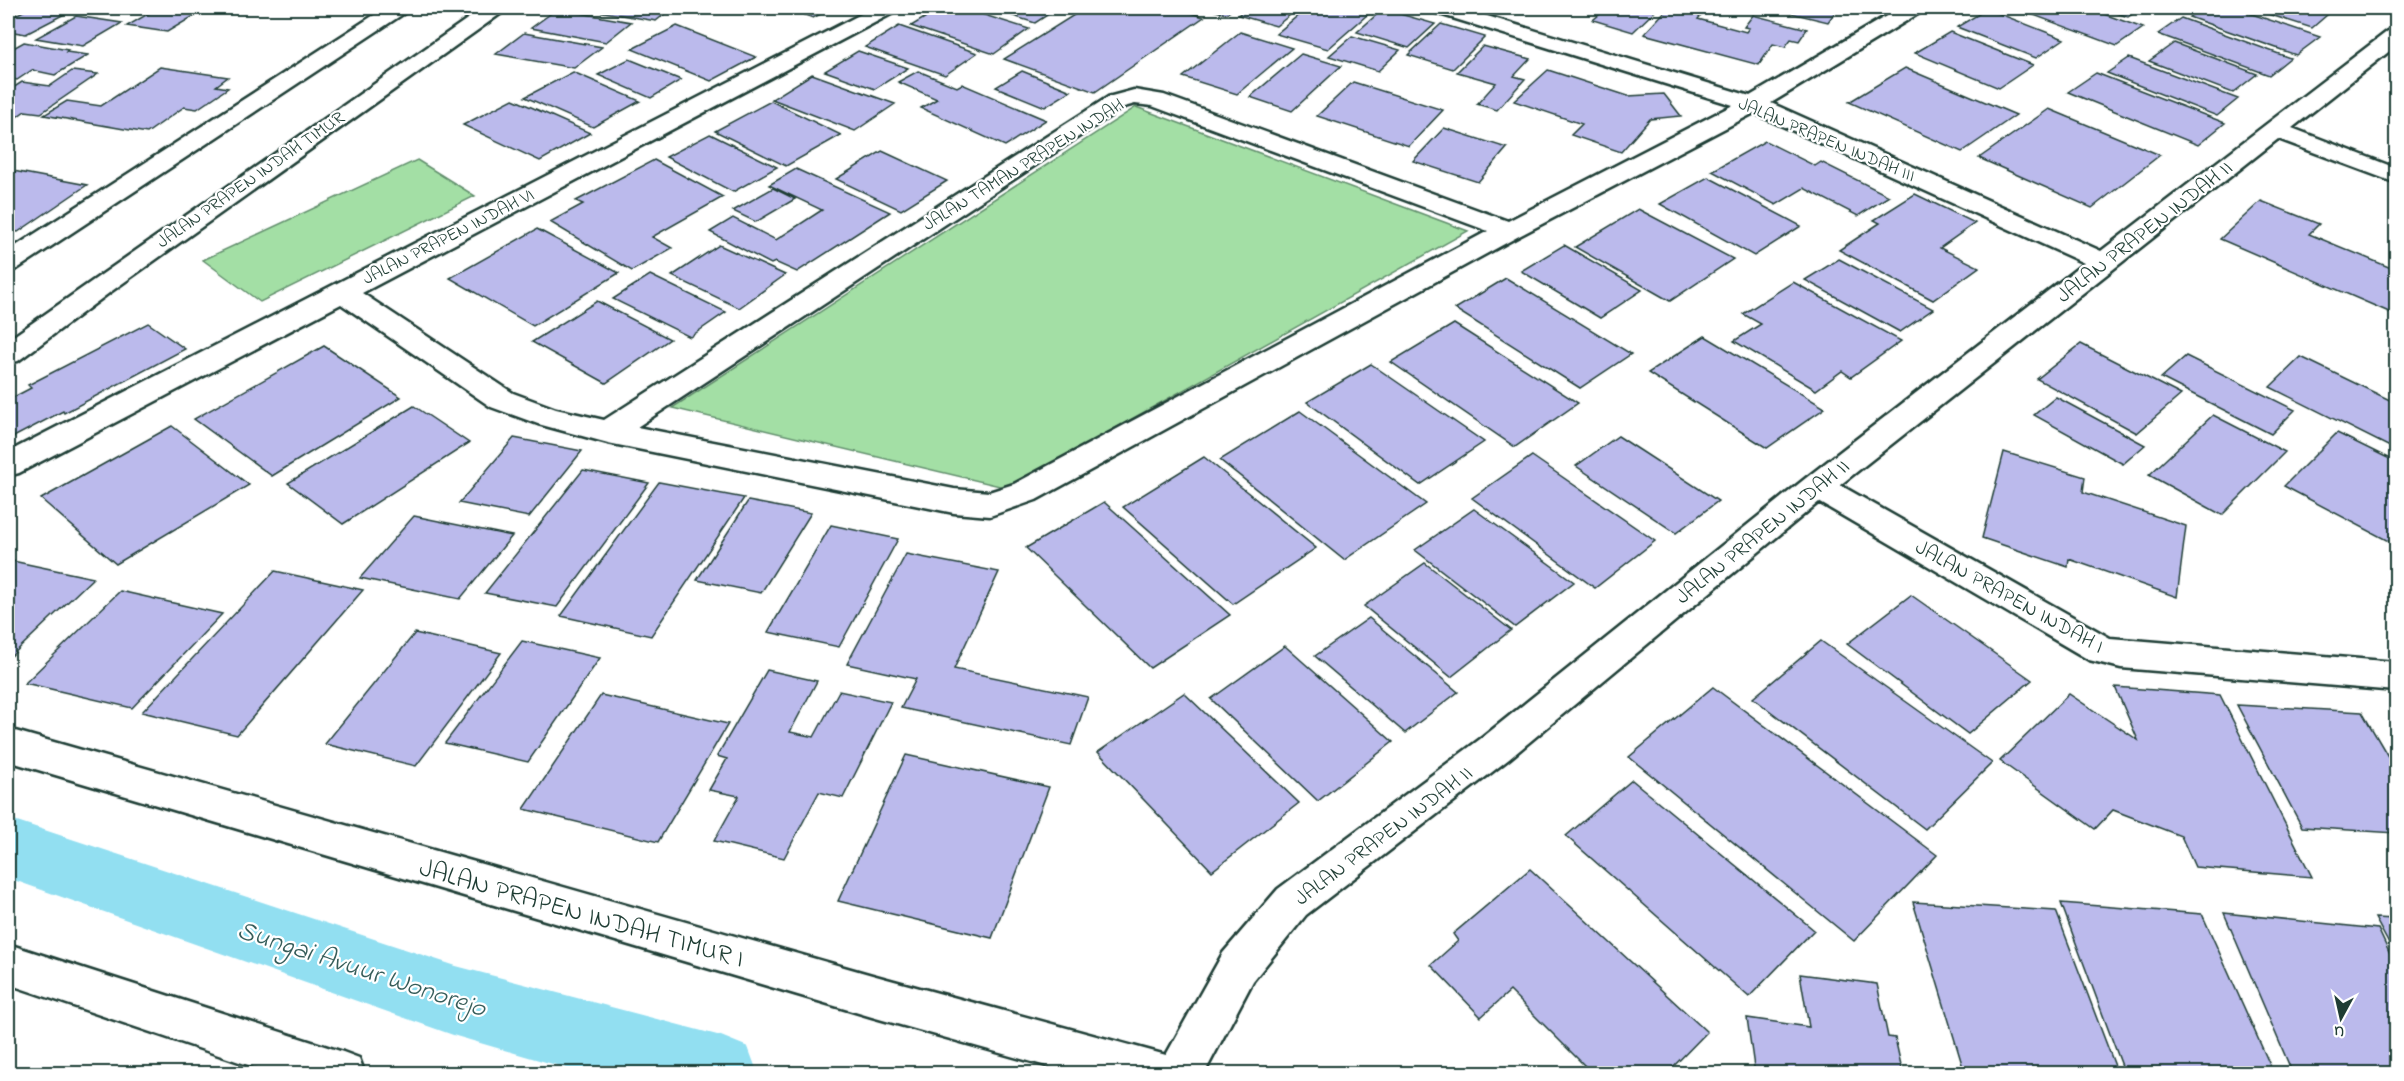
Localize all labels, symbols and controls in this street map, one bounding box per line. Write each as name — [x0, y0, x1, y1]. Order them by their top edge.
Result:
street label: JALAN PRAPEN INDAH III — [1734, 92, 1919, 190]
street label: JALAN TAMAN PRAPEN INDAH — [918, 93, 1130, 238]
street label: JALAN PRAPEN INDAH TIMUR — [152, 106, 350, 256]
street label: JALAN PRAPEN INDAH II — [2051, 154, 2240, 311]
street label: JALAN PRAPEN INDAH VI — [358, 183, 539, 292]
street label: JALAN PRAPEN INDAH II — [1670, 453, 1857, 612]
street label: JALAN PRAPEN INDAH I — [1909, 533, 2109, 662]
street label: JALAN PRAPEN INDAH II — [1289, 759, 1480, 914]
street label: JALAN PRAPEN INDAH TIMUR I — [414, 850, 748, 979]
water label: Sungai Avuur Wonorejo — [232, 912, 492, 1030]
north arrow — [2311, 988, 2371, 1048]
text: U — [2333, 1018, 2346, 1043]

